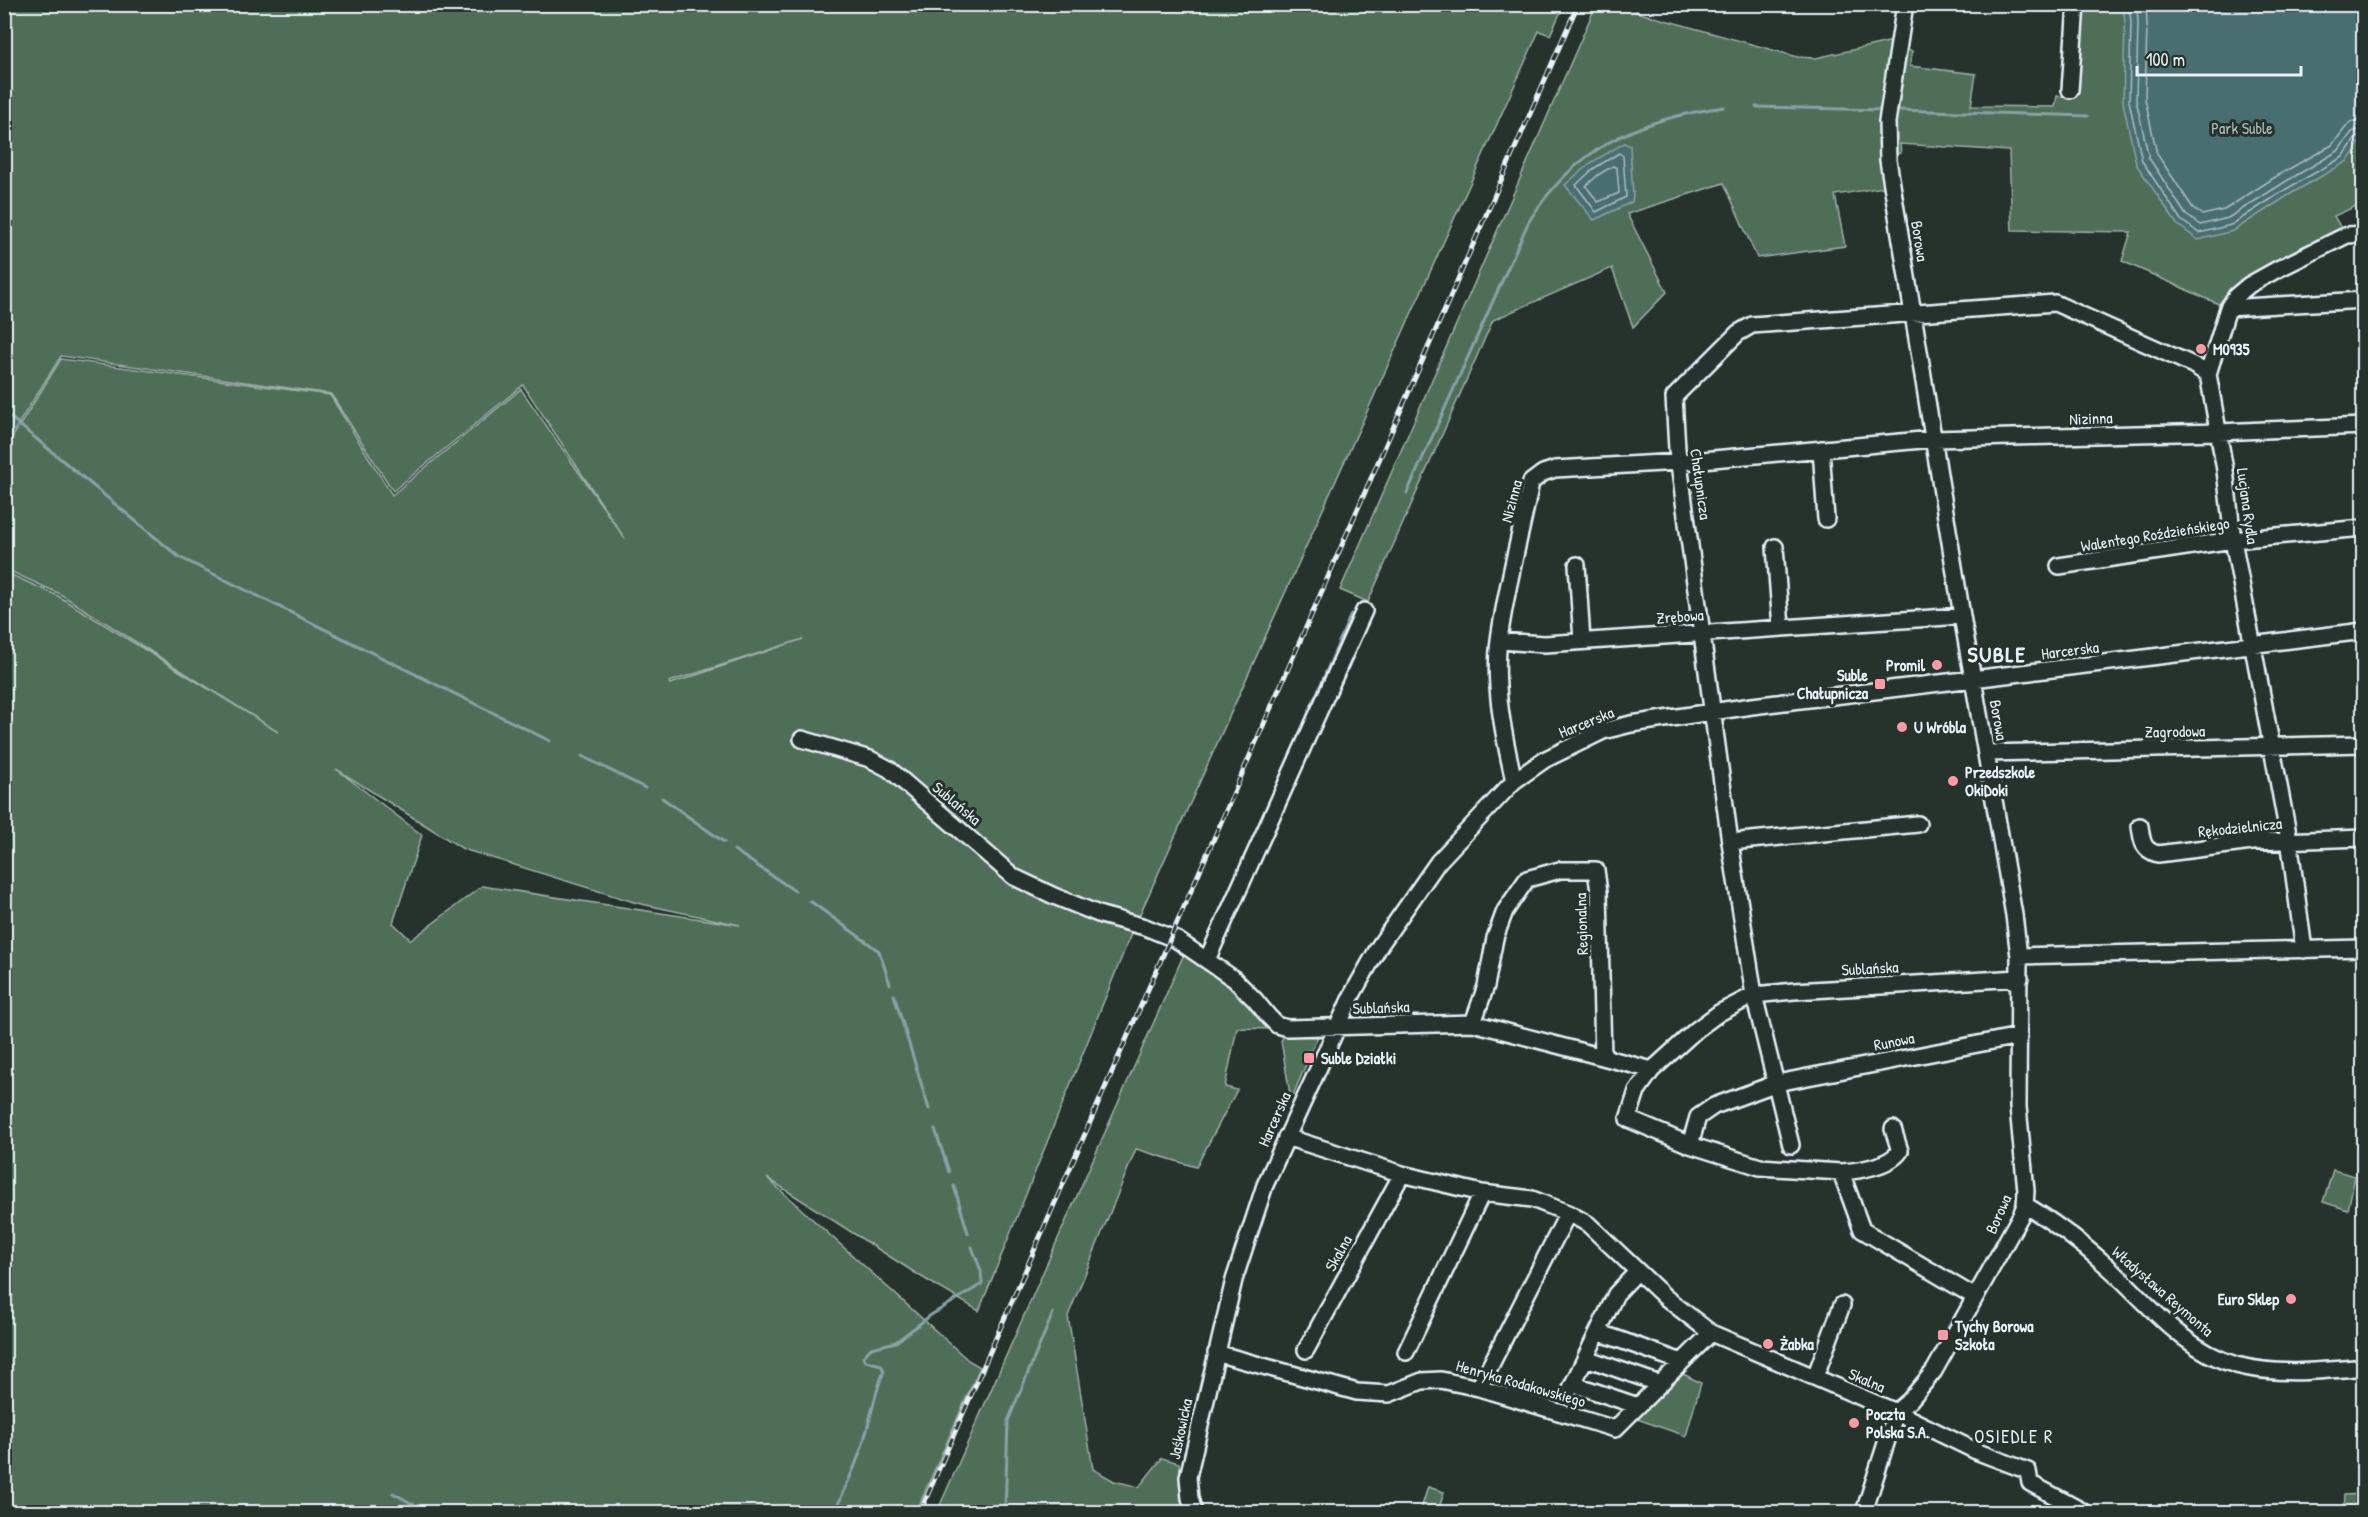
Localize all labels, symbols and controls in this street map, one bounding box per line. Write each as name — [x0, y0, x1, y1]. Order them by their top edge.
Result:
scale bar — [2137, 39, 2300, 77]
text: 100 m — [2146, 47, 2185, 72]
park label: Park Suble — [2211, 117, 2273, 139]
street label: Borowa — [1906, 219, 1934, 263]
place label: M0935 — [2213, 338, 2250, 360]
marker: M0935 — [2194, 342, 2208, 356]
street label: Nizinna — [2069, 406, 2113, 430]
street label: Chałupnicza — [1685, 447, 1717, 521]
street label: Lucjana Rydla — [2232, 467, 2264, 545]
street label: Nizinna — [1495, 477, 1527, 525]
street label: Walentego Roździeńskiego — [2079, 511, 2231, 557]
street label: Zrębowa — [1656, 603, 1704, 629]
street label: Harcerska — [2040, 636, 2100, 664]
district label: SUBLE — [1968, 639, 2026, 669]
place label: Promil — [1886, 654, 1926, 676]
marker: Promil — [1930, 658, 1944, 672]
place label: Suble Chałupnicza — [1797, 664, 1869, 705]
marker: Suble Chałupnicza — [1873, 677, 1887, 691]
street label: Borowa — [1985, 698, 2013, 742]
street label: Harcerska — [1555, 701, 1617, 743]
place label: U Wróbla — [1914, 716, 1967, 738]
street label: Zagrodowa — [2145, 719, 2205, 743]
marker: U Wróbla — [1895, 720, 1909, 734]
place label: Przedszkole OkiDoki — [1965, 761, 2036, 801]
marker: Przedszkole OkiDoki — [1946, 774, 1960, 788]
street label: Sublańska — [928, 776, 986, 830]
street label: Rękodzielnicza — [2197, 812, 2283, 842]
street label: Regionalna — [1569, 893, 1593, 955]
street label: Sublańska — [1841, 956, 1899, 980]
street label: Sublańska — [1352, 995, 1410, 1019]
street label: Runowa — [1872, 1026, 1916, 1056]
place label: Suble Działki — [1321, 1047, 1396, 1069]
marker: Suble Działki — [1302, 1051, 1316, 1065]
street label: Harcerska — [1252, 1088, 1296, 1150]
street label: Borowa — [1980, 1191, 2016, 1237]
street label: Skalna — [1319, 1231, 1357, 1275]
street label: Władysława Reymonta — [2108, 1241, 2218, 1341]
place label: Euro Sklep — [2218, 1288, 2279, 1311]
marker: Euro Sklep — [2284, 1292, 2298, 1306]
place label: Tychy Borowa Szkoła — [1954, 1315, 2034, 1355]
marker: Tychy Borowa Szkoła — [1936, 1328, 1950, 1342]
place label: Żabka — [1780, 1333, 1815, 1355]
marker: Żabka — [1761, 1337, 1775, 1351]
street label: Henryka Rodakowskiego — [1454, 1354, 1589, 1412]
street label: Skalna — [1845, 1362, 1889, 1398]
street label: Jaśkowicka — [1163, 1397, 1197, 1461]
place label: Poczta Polska S.A. — [1866, 1403, 1929, 1443]
marker: Poczta Polska S.A. — [1847, 1416, 1861, 1430]
district label: OSIEDLE R — [1974, 1424, 2054, 1449]

